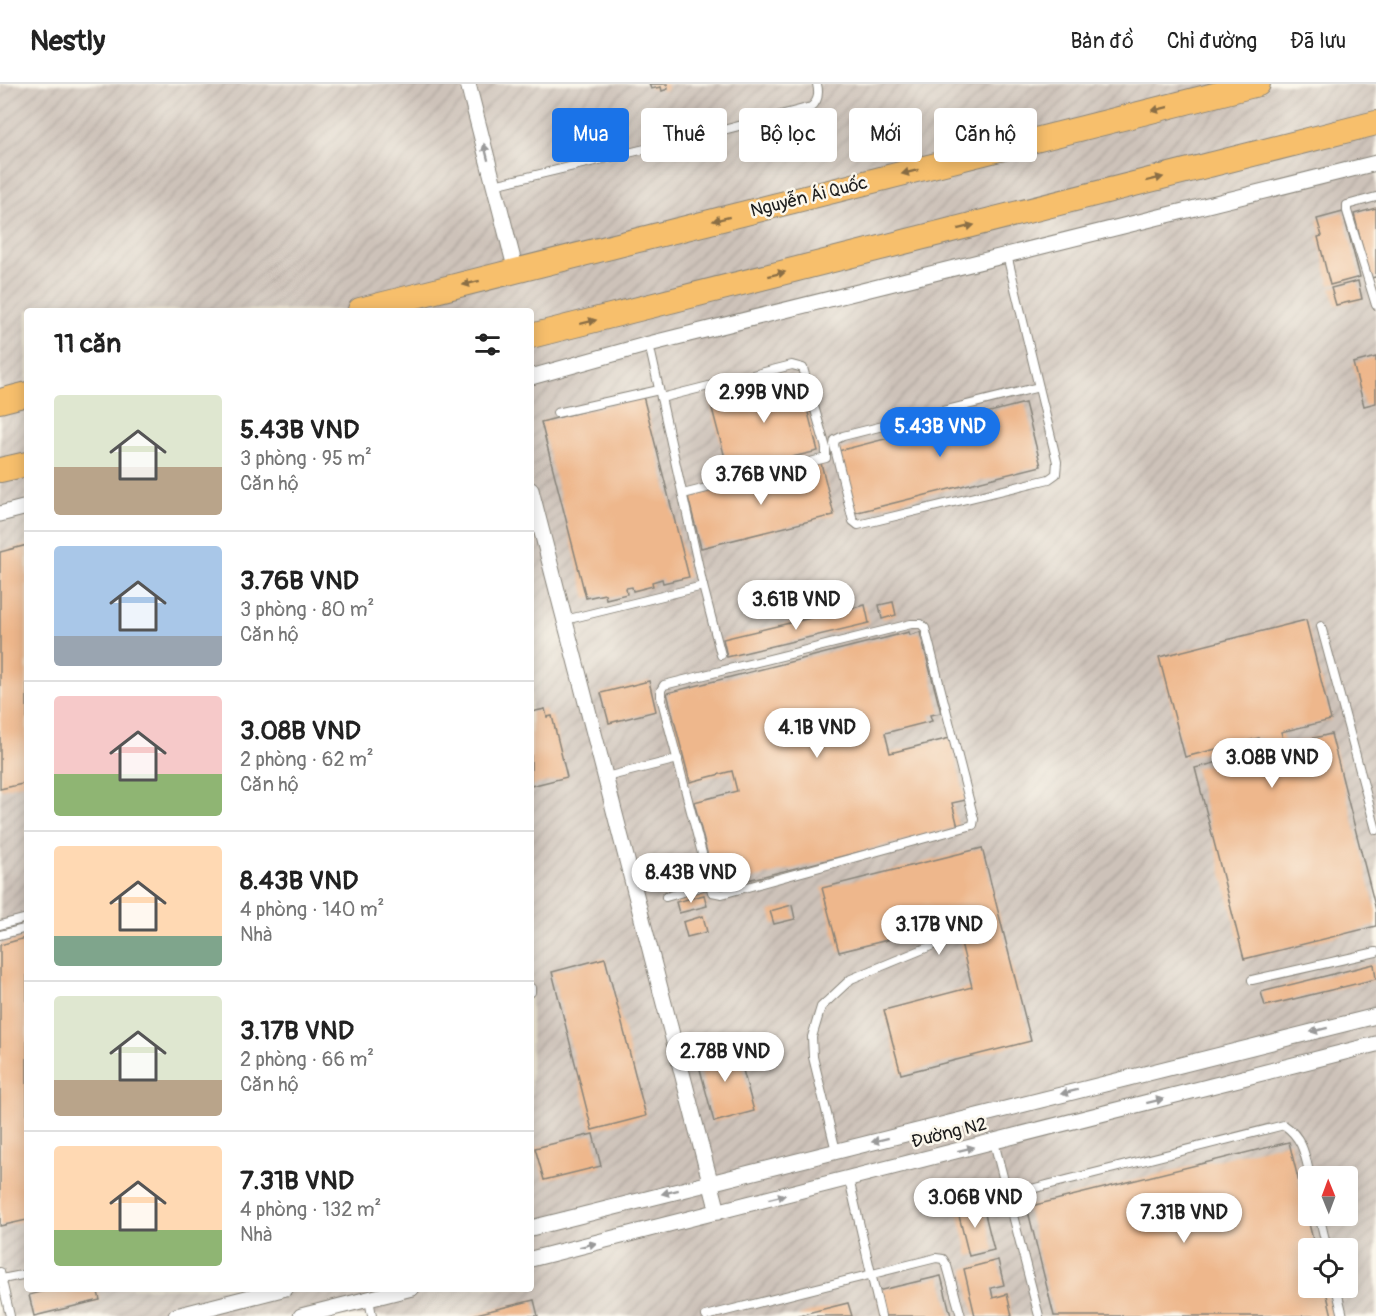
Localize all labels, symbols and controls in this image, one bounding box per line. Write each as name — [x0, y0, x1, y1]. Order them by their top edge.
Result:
text: Nestly — [30, 24, 105, 59]
text: Bản đồ — [1070, 28, 1134, 55]
text: Chỉ đường — [1167, 28, 1257, 55]
text: Đã lưu — [1290, 28, 1346, 55]
one-way arrow — [1151, 104, 1169, 114]
chip: Mua — [552, 108, 629, 162]
chip: Thuê — [641, 108, 727, 162]
chip: Bộ lọc — [739, 108, 837, 162]
chip: Mới — [849, 108, 922, 162]
chip: Căn hộ — [934, 108, 1037, 162]
one-way arrow — [480, 143, 490, 161]
one-way arrow — [901, 167, 919, 177]
street label: Nguyễn Ái Quốc — [748, 171, 870, 223]
one-way arrow — [1146, 173, 1164, 183]
one-way arrow — [712, 215, 730, 225]
one-way arrow — [957, 221, 975, 231]
one-way arrow — [768, 269, 786, 279]
one-way arrow — [461, 278, 480, 288]
one-way arrow — [579, 317, 597, 326]
text: 11 căn — [54, 328, 121, 360]
icon: filters — [471, 328, 504, 361]
pin: 2.99B VND — [695, 373, 833, 424]
text: 2.99B VND — [719, 380, 809, 405]
pin: 5.43B VND — [871, 407, 1009, 458]
text: 5.43B VND — [240, 414, 359, 446]
text: 5.43B VND — [894, 414, 986, 439]
icon: home — [102, 419, 174, 491]
text: 3 phòng · 95 m² — [240, 446, 372, 471]
pin: 3.76B VND — [692, 455, 830, 506]
text: 3.76B VND — [715, 462, 807, 487]
text: Căn hộ — [240, 471, 299, 496]
text: 3.76B VND — [240, 565, 359, 597]
icon: home — [102, 570, 174, 642]
pin: 3.61B VND — [727, 580, 865, 631]
text: 3.61B VND — [752, 587, 840, 612]
text: 3 phòng · 80 m² — [240, 597, 374, 622]
text: Căn hộ — [240, 622, 299, 647]
pin: 4.1B VND — [755, 708, 879, 759]
text: 3.08B VND — [240, 715, 361, 747]
text: 4.1B VND — [778, 715, 856, 740]
icon: home — [102, 720, 174, 792]
pin: 3.08B VND — [1203, 738, 1341, 789]
text: 3.08B VND — [1226, 745, 1318, 770]
text: 2 phòng · 62 m² — [240, 747, 374, 772]
text: Căn hộ — [240, 772, 299, 797]
pin: 8.43B VND — [622, 853, 760, 904]
text: 8.43B VND — [646, 860, 736, 885]
text: 8.43B VND — [240, 865, 358, 897]
icon: home — [102, 870, 174, 942]
text: 4 phòng · 140 m² — [240, 897, 384, 922]
pin: 3.17B VND — [870, 905, 1008, 956]
text: 3.17B VND — [895, 912, 983, 937]
text: Nhà — [240, 922, 272, 947]
text: 3.17B VND — [240, 1015, 354, 1047]
icon: home — [102, 1020, 174, 1092]
one-way arrow — [1310, 1025, 1328, 1035]
pin: 2.78B VND — [656, 1032, 794, 1083]
text: 2.78B VND — [680, 1039, 770, 1064]
text: 2 phòng · 66 m² — [240, 1047, 374, 1072]
text: Căn hộ — [240, 1072, 299, 1097]
one-way arrow — [1060, 1088, 1078, 1098]
one-way arrow — [1146, 1095, 1164, 1105]
street label: Đường N2 — [909, 1113, 989, 1153]
one-way arrow — [871, 1135, 889, 1145]
one-way arrow — [957, 1144, 975, 1153]
text: 7.31B VND — [240, 1165, 354, 1197]
north arrow — [1298, 1166, 1358, 1226]
map controls — [1298, 1166, 1358, 1298]
icon: home — [102, 1170, 174, 1242]
pin: 3.06B VND — [906, 1178, 1044, 1229]
text: 3.06B VND — [928, 1185, 1022, 1210]
one-way arrow — [661, 1188, 679, 1198]
one-way arrow — [768, 1192, 786, 1202]
pin: 7.31B VND — [1115, 1193, 1253, 1244]
text: 4 phòng · 132 m² — [240, 1197, 381, 1222]
text: 7.31B VND — [1140, 1200, 1228, 1225]
text: Nhà — [240, 1222, 272, 1247]
button: locate — [1298, 1238, 1358, 1298]
one-way arrow — [579, 1239, 597, 1249]

